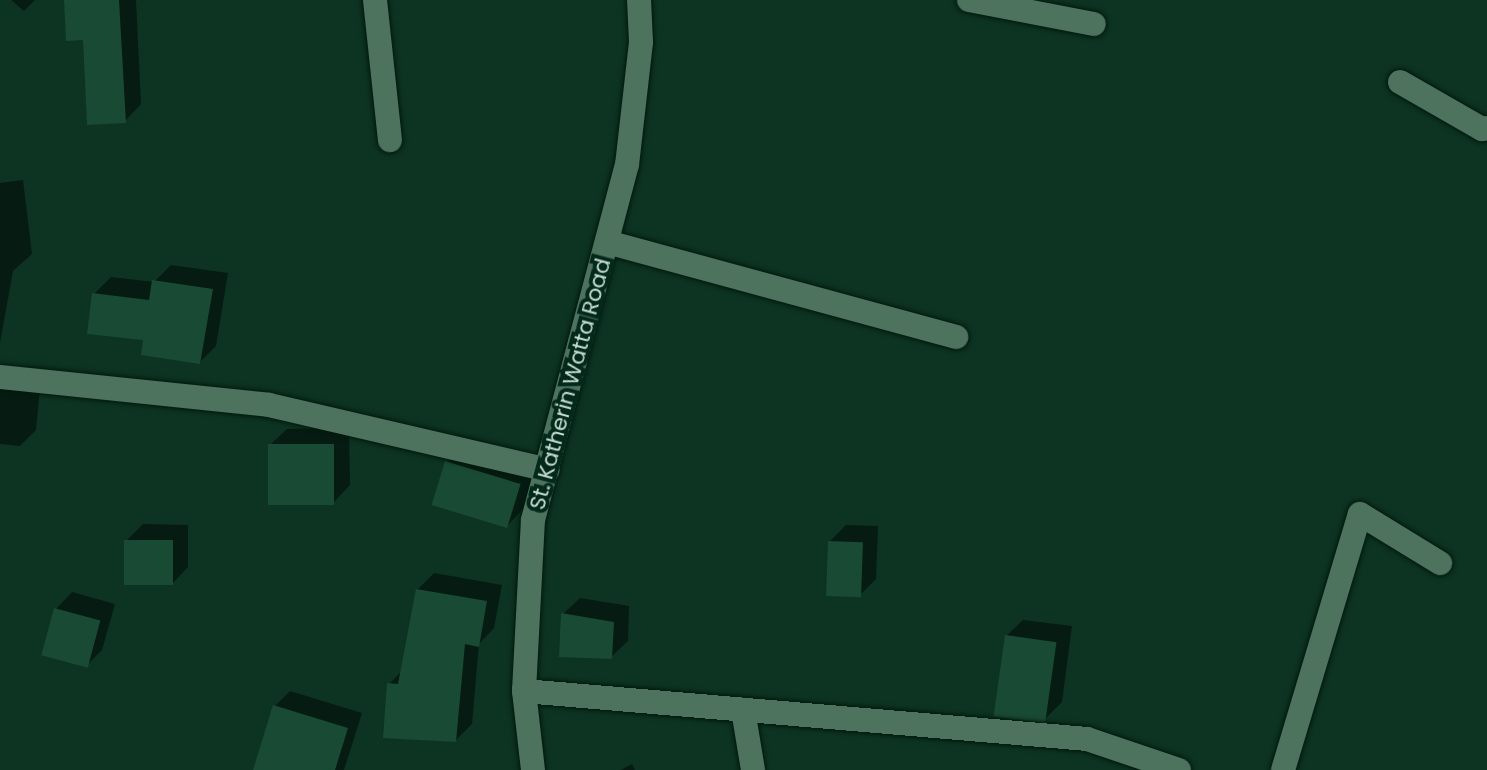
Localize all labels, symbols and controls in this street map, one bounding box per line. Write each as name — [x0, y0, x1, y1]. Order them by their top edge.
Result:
street label: St. Katherin Watta Road — [524, 255, 616, 513]

